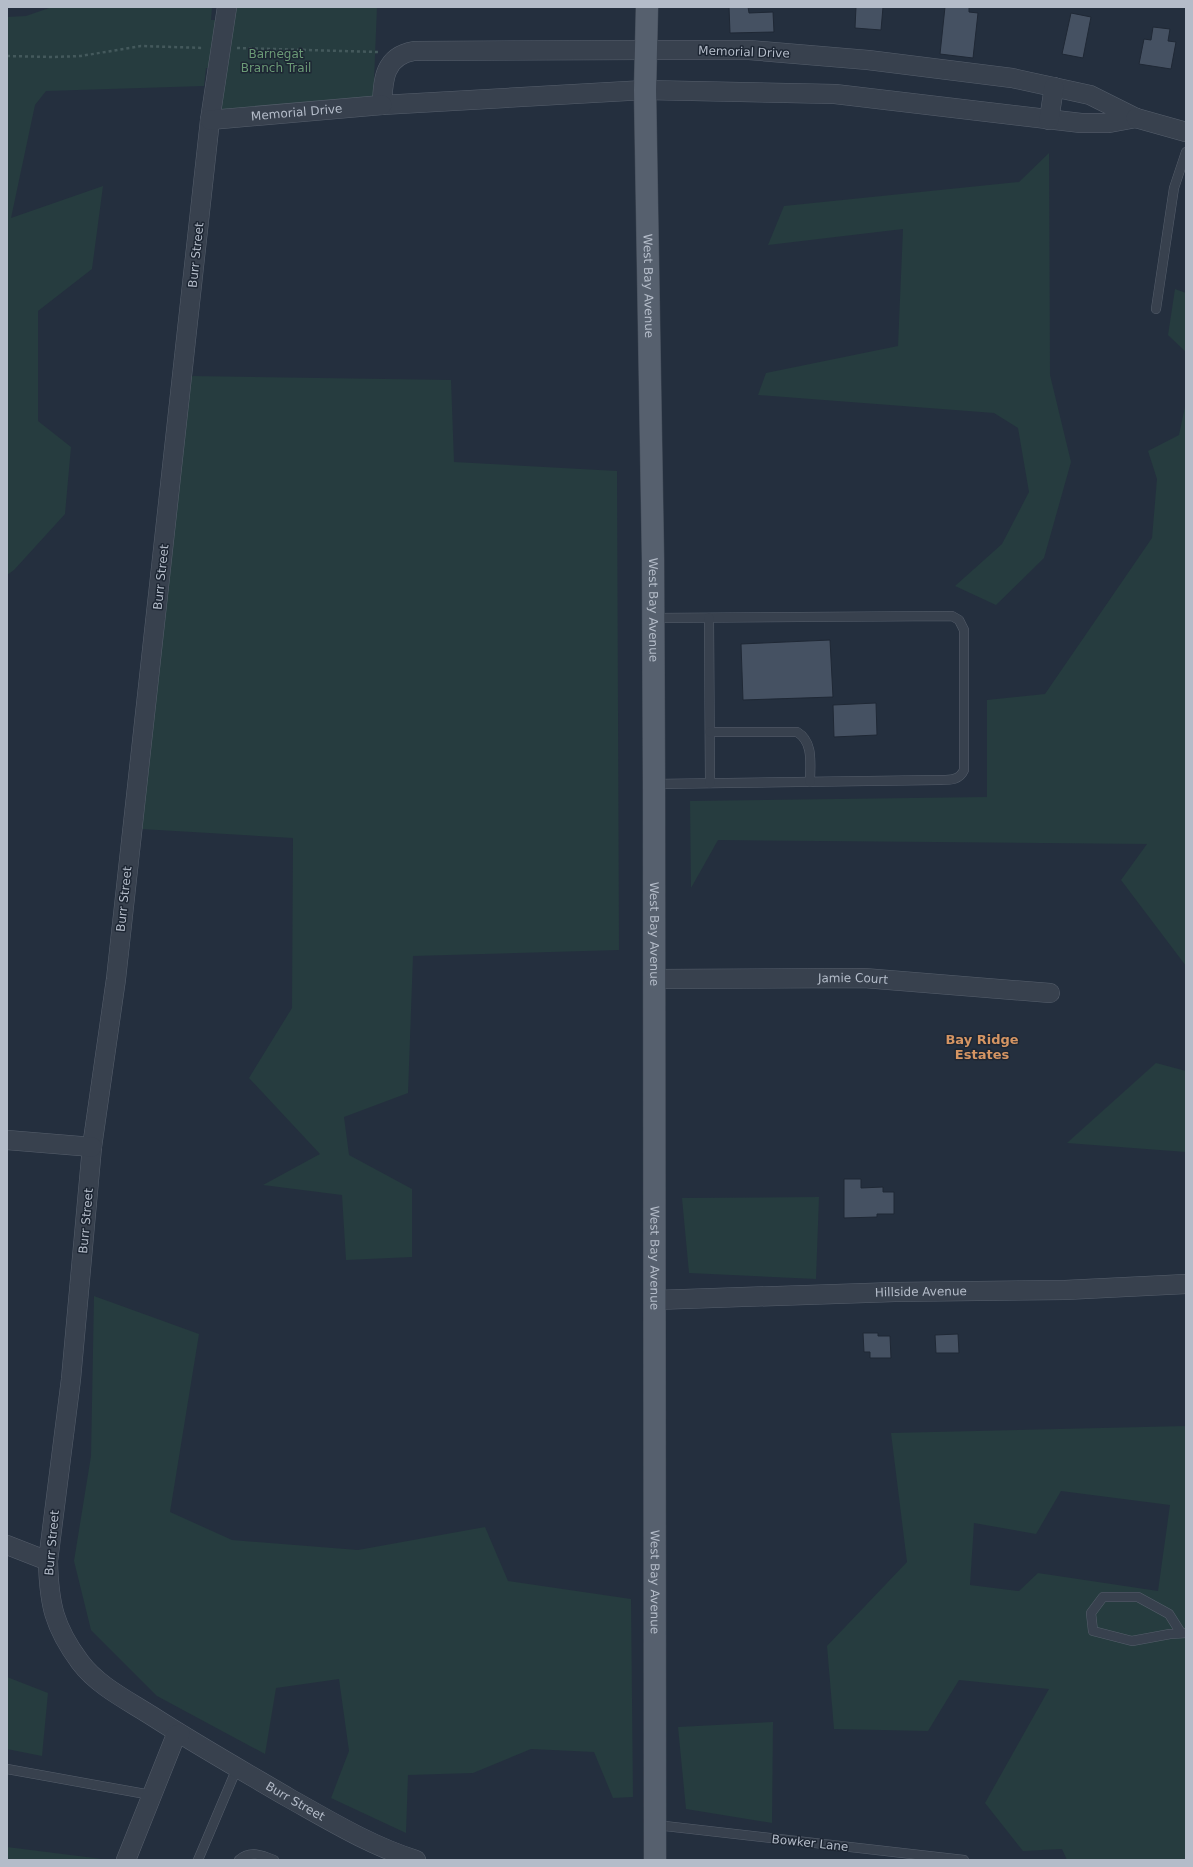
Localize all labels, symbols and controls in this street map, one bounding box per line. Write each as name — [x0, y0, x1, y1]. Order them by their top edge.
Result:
street label: Memorial Drive — [698, 43, 790, 61]
park label: Barnegat Branch Trail — [241, 47, 311, 75]
street label: Memorial Drive — [250, 101, 343, 123]
street label: Burr Street — [186, 221, 206, 288]
street label: West Bay Avenue — [640, 234, 656, 338]
street label: Burr Street — [151, 543, 171, 610]
street label: West Bay Avenue — [646, 558, 660, 662]
street label: Burr Street — [114, 865, 134, 932]
street label: West Bay Avenue — [647, 882, 661, 986]
street label: Jamie Court — [817, 971, 889, 987]
district label: Bay Ridge Estates — [945, 1032, 1019, 1062]
street label: Burr Street — [76, 1187, 96, 1254]
street label: West Bay Avenue — [647, 1206, 661, 1310]
street label: Hillside Avenue — [875, 1284, 967, 1300]
street label: Burr Street — [42, 1509, 62, 1576]
street label: West Bay Avenue — [648, 1530, 662, 1634]
street label: Burr Street — [263, 1779, 328, 1824]
street label: Bowker Lane — [771, 1832, 849, 1854]

